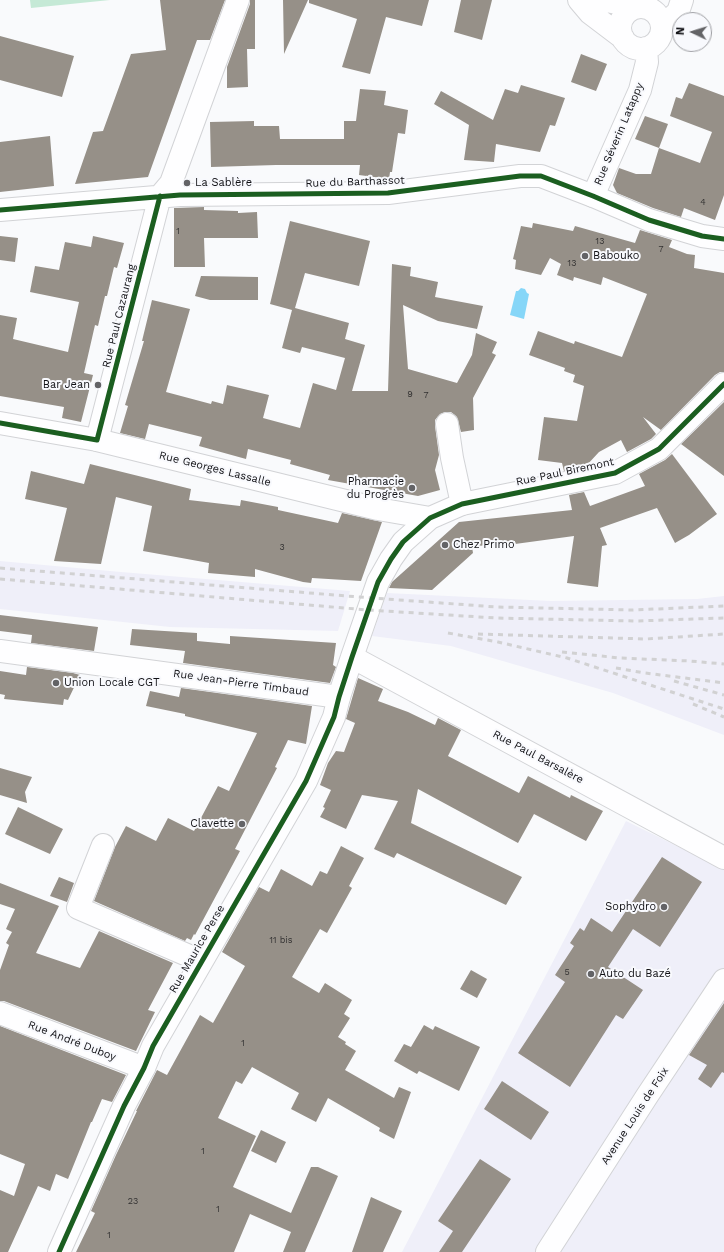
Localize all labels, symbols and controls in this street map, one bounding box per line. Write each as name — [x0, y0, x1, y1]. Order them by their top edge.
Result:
north arrow — [672, 12, 712, 52]
text: N — [674, 27, 687, 36]
street label: Rue Séverin Latappy — [591, 81, 647, 187]
street label: Rue du Barthassot — [305, 174, 405, 190]
place label: La Sablère — [195, 176, 252, 190]
marker: La Sablère — [182, 178, 192, 188]
house number: 4 — [700, 197, 706, 207]
house number: 1 — [176, 226, 180, 236]
house number: 13 — [596, 236, 604, 246]
house number: 7 — [658, 244, 664, 254]
place label: Babouko — [593, 249, 639, 263]
marker: Babouko — [580, 251, 590, 261]
house number: 13 — [568, 258, 576, 268]
street label: Rue Paul Cazaurang — [100, 263, 138, 369]
place label: Bar Jean — [43, 378, 90, 392]
marker: Bar Jean — [93, 380, 103, 390]
house number: 9 — [407, 389, 413, 399]
house number: 7 — [423, 390, 429, 400]
street label: Rue Georges Lassalle — [158, 449, 272, 489]
street label: Rue Paul Biremont — [515, 455, 615, 489]
place label: Pharmacie du Progrès — [347, 475, 404, 501]
marker: Pharmacie du Progrès — [407, 483, 417, 493]
place label: Chez Primo — [453, 538, 515, 552]
marker: Chez Primo — [440, 540, 450, 550]
house number: 3 — [279, 542, 285, 552]
street label: Rue Jean-Pierre Timbaud — [172, 667, 310, 699]
place label: Union Locale CGT — [64, 676, 160, 690]
marker: Union Locale CGT — [51, 678, 61, 688]
street label: Rue Paul Barsalère — [490, 727, 586, 787]
place label: Clavette — [190, 817, 234, 831]
marker: Clavette — [237, 819, 247, 829]
place label: Sophydro — [605, 900, 656, 914]
marker: Sophydro — [659, 902, 669, 912]
street label: Rue Maurice Perse — [166, 903, 228, 995]
house number: 11 bis — [270, 935, 292, 945]
house number: 5 — [564, 967, 570, 977]
place label: Auto du Bazé — [599, 967, 671, 981]
marker: Auto du Bazé — [586, 969, 596, 979]
street label: Rue André Duboy — [26, 1018, 118, 1064]
house number: 1 — [241, 1038, 245, 1048]
street label: Avenue Louis de Foix — [599, 1065, 671, 1167]
house number: 1 — [201, 1146, 205, 1156]
house number: 23 — [128, 1196, 138, 1206]
house number: 1 — [216, 1204, 220, 1214]
house number: 1 — [107, 1230, 111, 1240]

